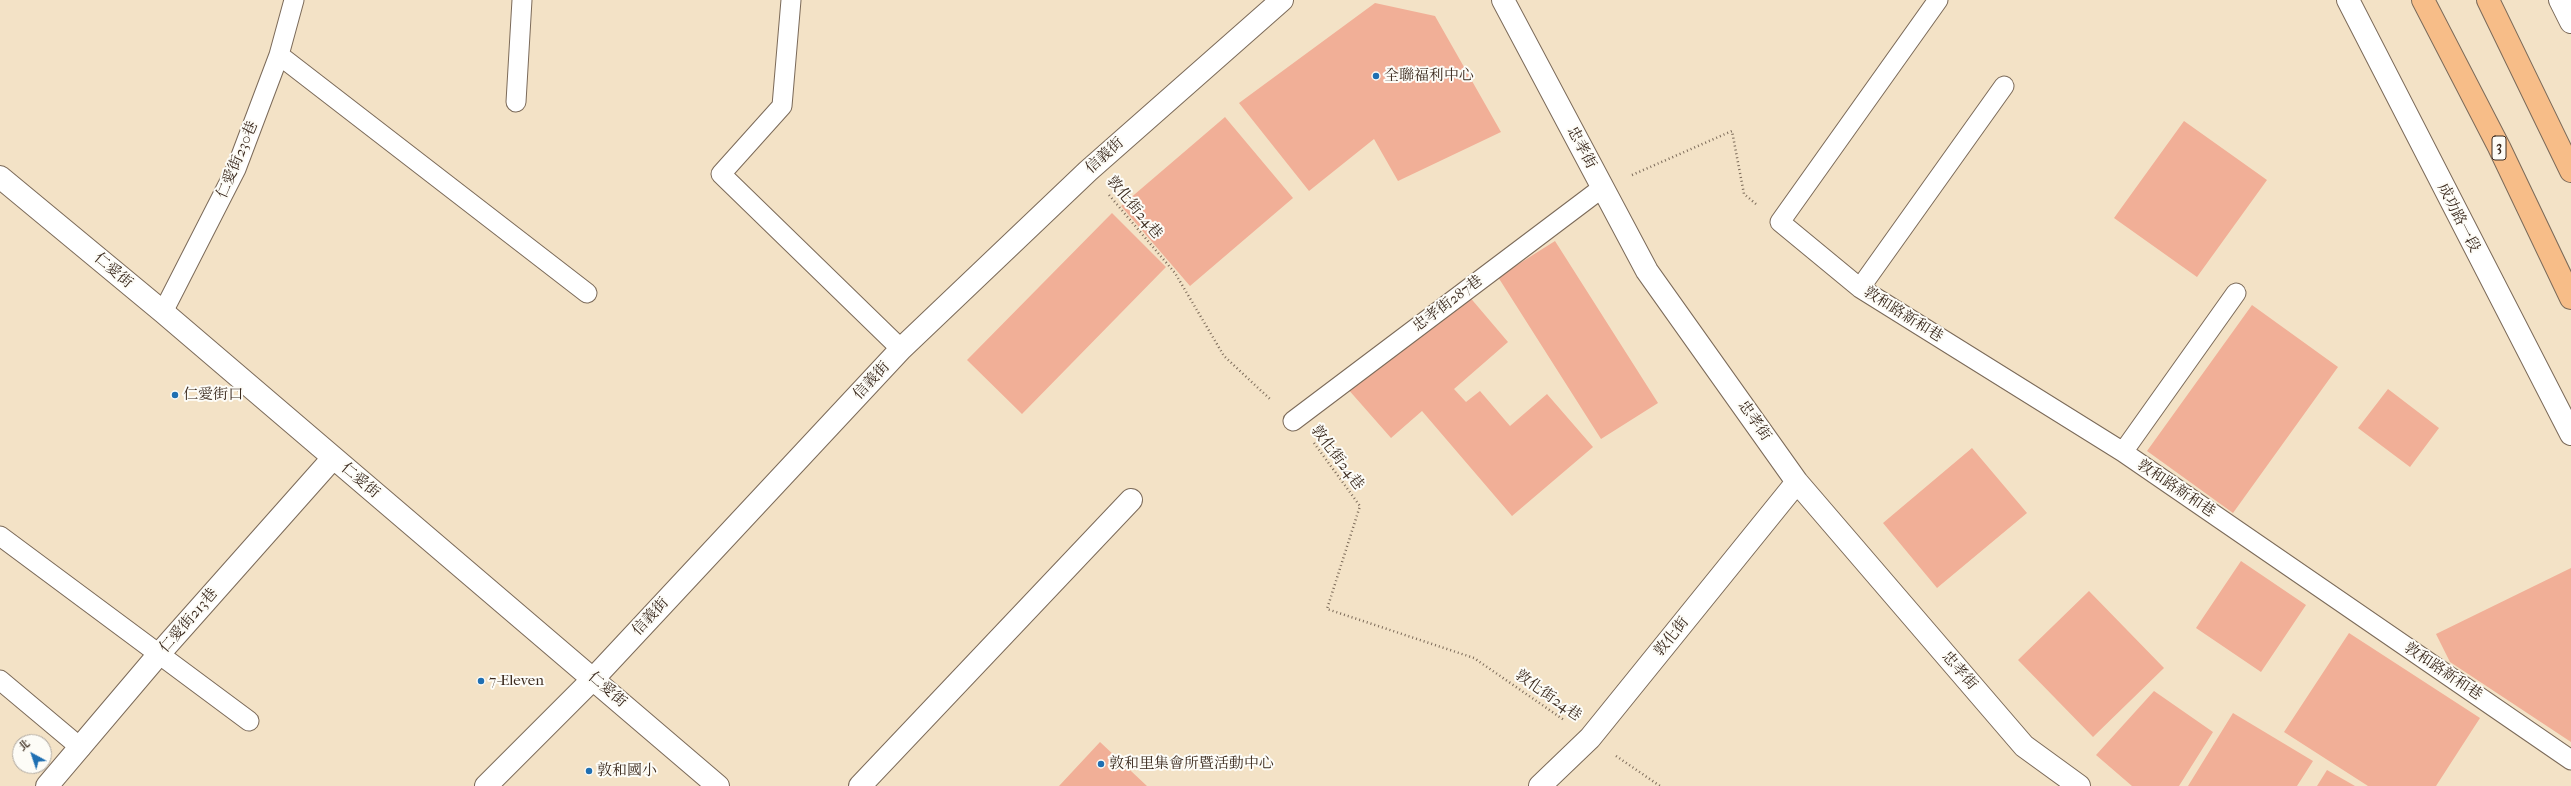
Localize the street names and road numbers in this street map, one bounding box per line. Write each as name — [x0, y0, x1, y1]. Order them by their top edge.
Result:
street label: 仁愛街230巷 — [214, 119, 262, 201]
street label: 忠孝街 — [1562, 124, 1600, 172]
street label: 信義街 — [1082, 134, 1128, 178]
road number: 3 — [2492, 136, 2506, 160]
street label: 敦化街24巷 — [1102, 173, 1166, 243]
street label: 成功路一段 — [2433, 181, 2483, 255]
street label: 仁愛街 — [90, 250, 136, 292]
street label: 忠孝街287巷 — [1410, 272, 1486, 336]
street label: 敦和路新和巷 — [1860, 284, 1946, 346]
street label: 信義街 — [850, 358, 894, 404]
street label: 忠孝街 — [1734, 397, 1774, 445]
street label: 敦化街24巷 — [1307, 422, 1367, 494]
street label: 敦和路新和巷 — [2134, 456, 2218, 522]
street label: 仁愛街 — [337, 460, 383, 502]
street label: 仁愛街213巷 — [156, 585, 222, 657]
street label: 信義街 — [629, 594, 673, 640]
street label: 敦化街 — [1651, 614, 1693, 660]
street label: 敦和路新和巷 — [2401, 639, 2485, 705]
street label: 忠孝街 — [1937, 648, 1981, 694]
street label: 敦化街24巷 — [1511, 667, 1585, 725]
street label: 仁愛街 — [584, 668, 630, 712]

